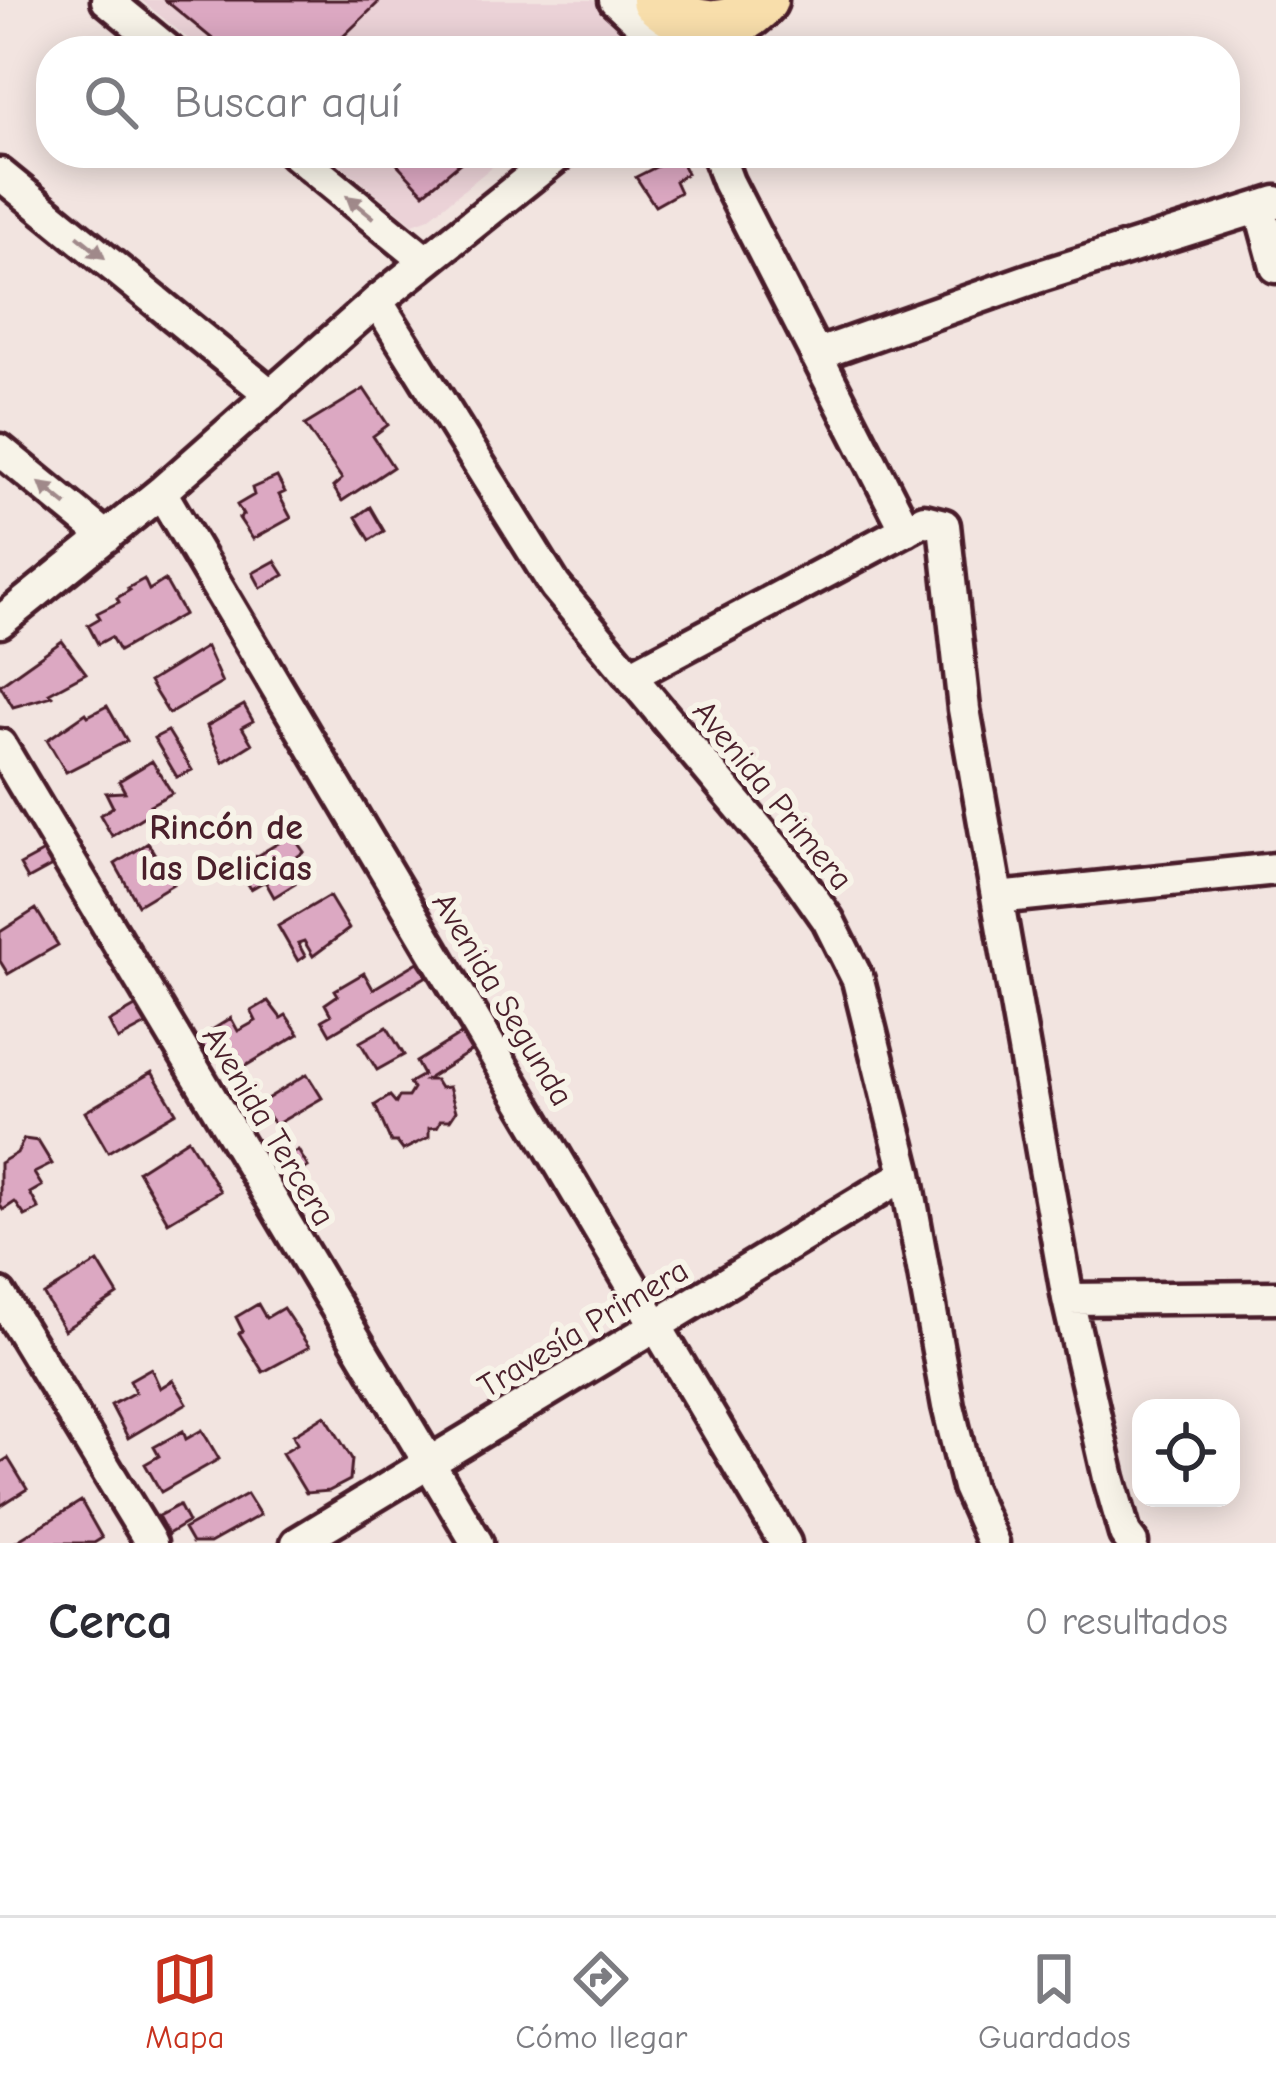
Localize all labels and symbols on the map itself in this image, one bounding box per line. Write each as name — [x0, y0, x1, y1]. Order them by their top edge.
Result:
one-way arrow — [345, 195, 376, 220]
one-way arrow — [75, 234, 106, 260]
one-way arrow — [38, 481, 68, 507]
street label: Avenida Primera — [685, 693, 861, 897]
district label: Rincón de las Delicias — [140, 807, 312, 889]
street label: Avenida Segunda — [424, 885, 582, 1113]
street label: Avenida Tercera — [195, 1020, 343, 1232]
street label: Travesía Primera — [471, 1250, 695, 1406]

